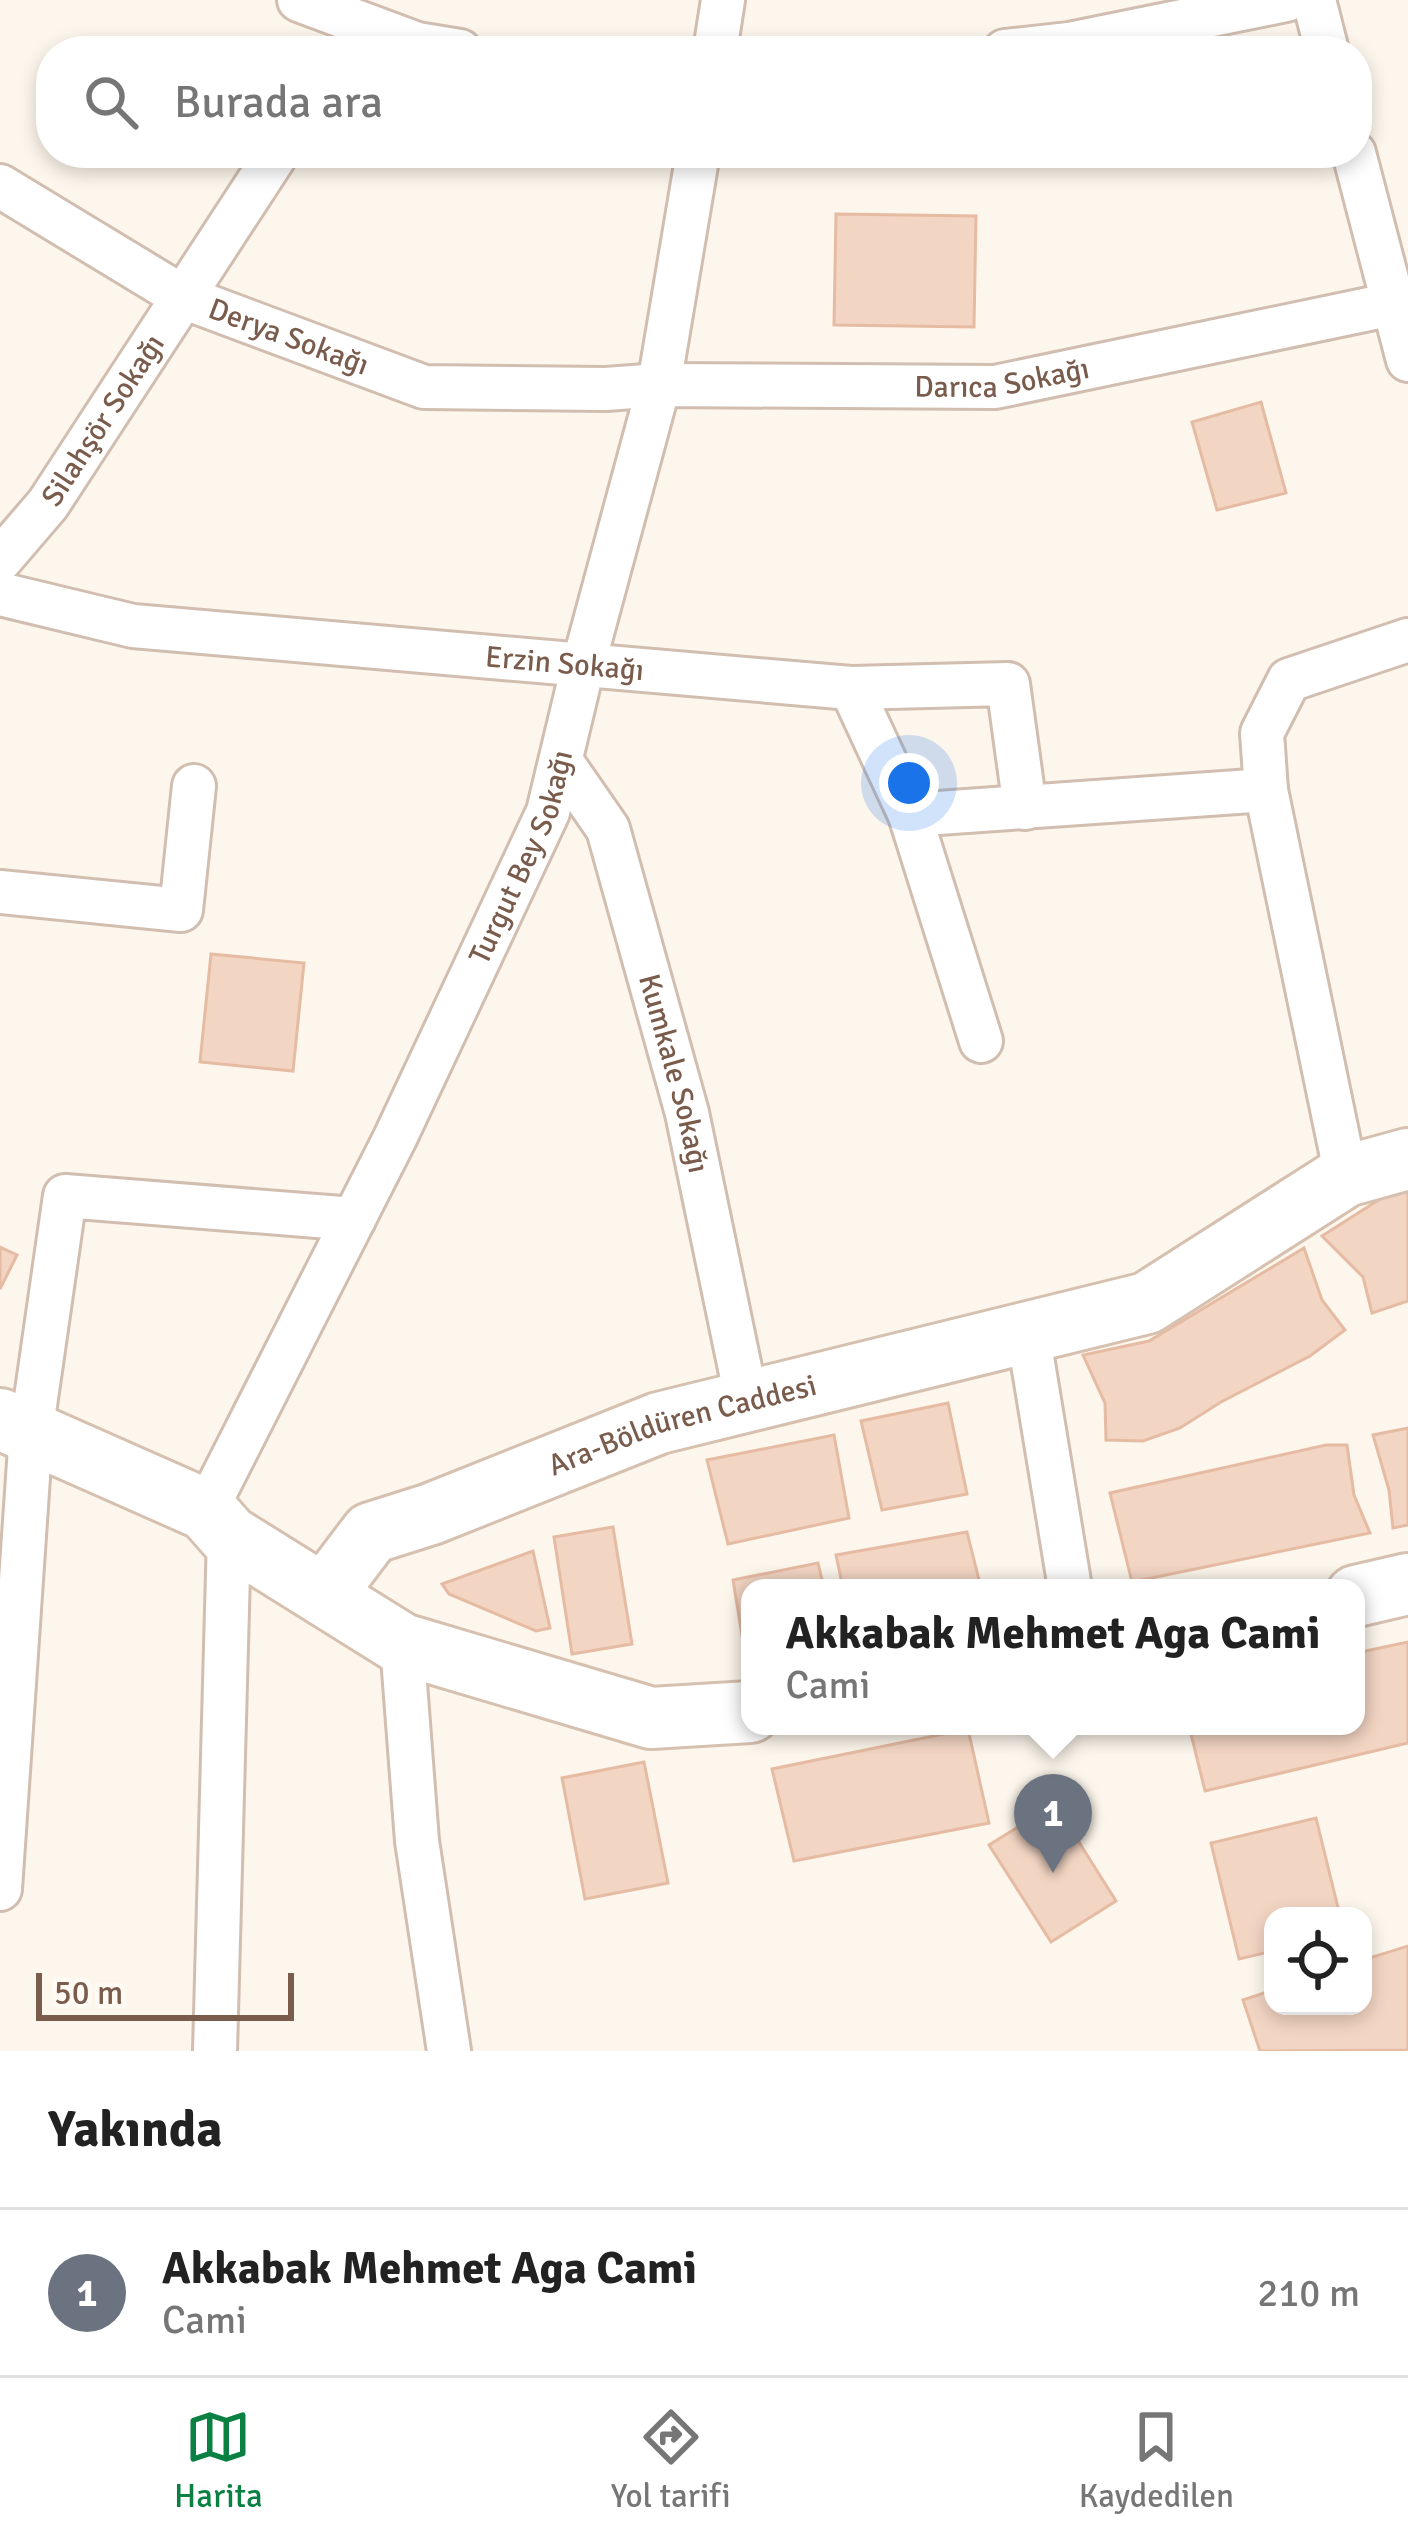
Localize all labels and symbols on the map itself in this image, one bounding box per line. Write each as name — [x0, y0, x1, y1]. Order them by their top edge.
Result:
street label: Derya Sokağı — [204, 290, 374, 383]
street label: Silahşör Sokağı — [33, 327, 172, 513]
street label: Darıca Sokağı — [914, 349, 1093, 406]
street label: Erzin Sokağı — [484, 638, 645, 689]
street label: Turgut Bey Sokağı — [461, 746, 581, 970]
your location — [879, 753, 939, 813]
street label: Kumkale Sokağı — [631, 970, 717, 1176]
street label: Ara-Böldüren Caddesi — [543, 1366, 820, 1484]
pin: 1 — [1014, 1774, 1092, 1873]
scale bar — [36, 1967, 294, 2020]

